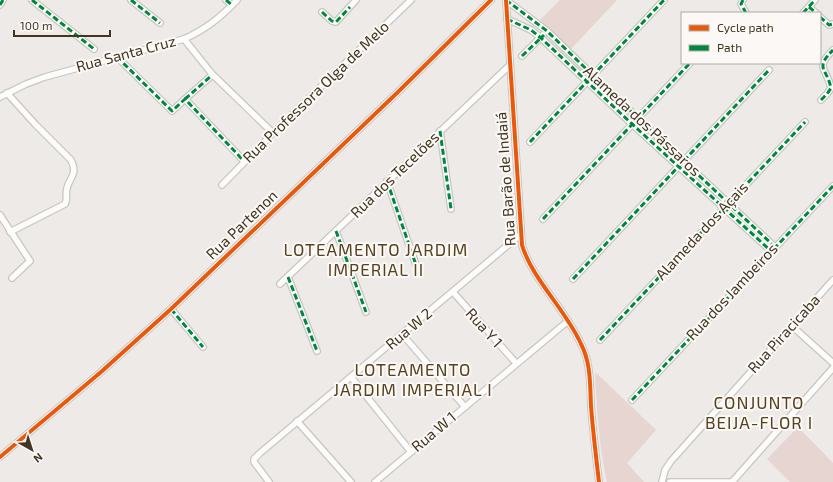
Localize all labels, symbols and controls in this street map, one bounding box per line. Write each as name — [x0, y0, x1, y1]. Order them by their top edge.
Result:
scale bar — [14, 12, 110, 38]
legend — [681, 12, 821, 64]
street label: Rua Professora Olga de Melo — [239, 17, 392, 166]
text: 100 m — [20, 18, 52, 32]
text: Cycle path — [717, 20, 774, 34]
street label: Rua Santa Cruz — [74, 31, 178, 75]
text: Path — [717, 40, 742, 54]
street label: Alameda dos Pássaros — [580, 61, 705, 179]
street label: Rua Barão de Indaiá — [491, 111, 519, 247]
street label: Rua dos Tecelões — [346, 127, 442, 221]
street label: Alameda dos Açais — [651, 178, 752, 284]
street label: Rua Partenon — [202, 186, 281, 263]
district label: LOTEAMENTO JARDIM IMPERIAL II — [284, 239, 468, 279]
street label: Rua dos Jambeiros — [682, 239, 781, 344]
street label: Rua Piracicaba — [743, 290, 823, 376]
street label: Rua W 2 — [382, 304, 435, 353]
street label: Rua Y 1 — [463, 304, 507, 351]
district label: LOTEAMENTO JARDIM IMPERIAL I — [333, 359, 493, 399]
district label: CONJUNTO BEIJA-FLOR I — [705, 392, 813, 432]
street label: Rua W 1 — [407, 407, 459, 455]
north arrow — [12, 430, 52, 470]
text: N — [31, 451, 46, 466]

